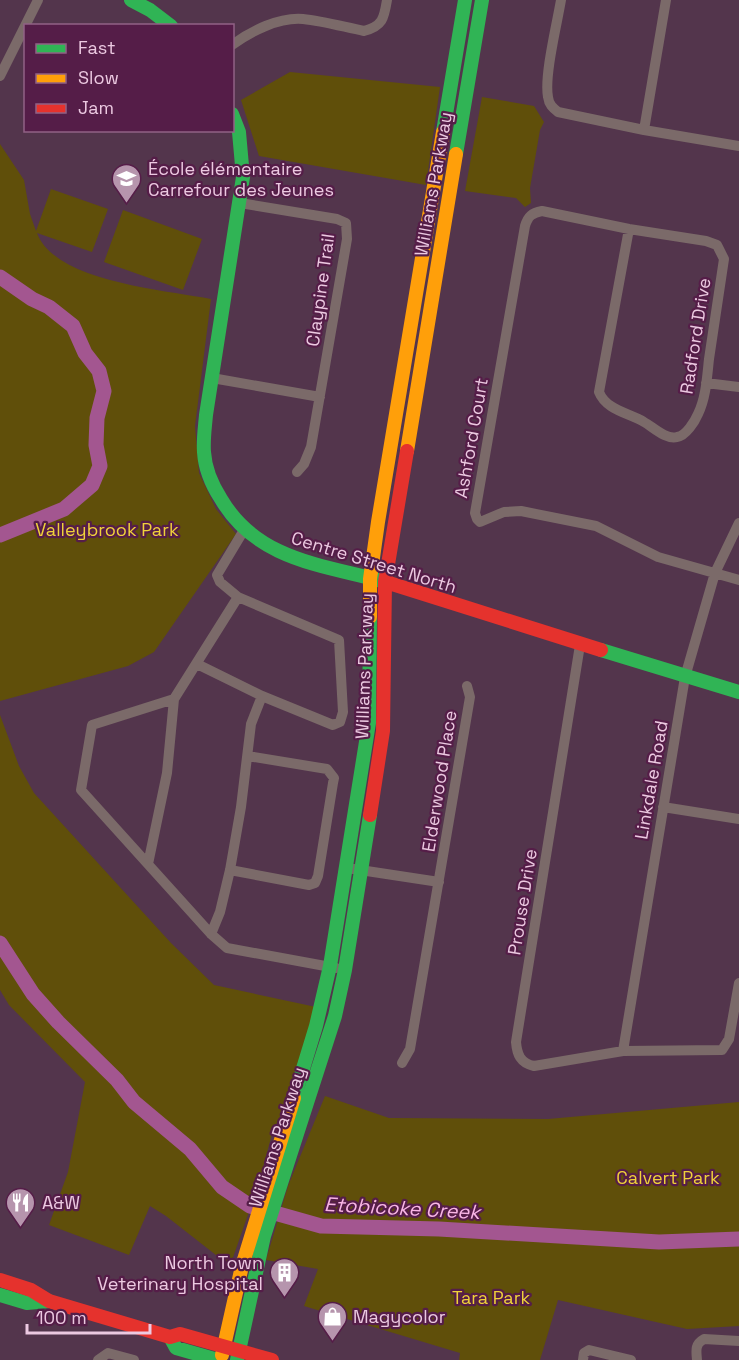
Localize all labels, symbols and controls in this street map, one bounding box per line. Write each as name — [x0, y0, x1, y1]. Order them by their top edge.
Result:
legend — [24, 24, 234, 132]
text: Fast — [78, 36, 115, 59]
text: Slow — [78, 66, 119, 89]
text: Jam — [78, 96, 114, 119]
street label: Williams Parkway — [409, 110, 457, 258]
place label: École élémentaire Carrefour des Jeunes — [148, 157, 334, 201]
school or university icon: École élémentaire Carrefour des Jeunes — [111, 162, 143, 204]
street label: Claypine Trail — [301, 232, 339, 348]
street label: Radford Drive — [674, 276, 716, 396]
street label: Ashford Court — [449, 376, 493, 500]
park label: Valleybrook Park — [35, 518, 179, 541]
street label: Centre Street North — [288, 526, 460, 598]
street label: Williams Parkway — [350, 593, 378, 739]
street label: Elderwood Place — [416, 709, 462, 853]
street label: Linkdale Road — [629, 719, 673, 841]
street label: Prouse Drive — [502, 847, 542, 957]
street label: Williams Parkway — [243, 1064, 311, 1210]
park label: Calvert Park — [616, 1166, 720, 1189]
restaurant icon: A&W — [5, 1186, 37, 1228]
place label: A&W — [42, 1191, 80, 1214]
water label: Etobicoke Creek — [323, 1191, 483, 1225]
place label: North Town Veterinary Hospital — [97, 1251, 263, 1295]
building icon: North Town Veterinary Hospital — [268, 1256, 300, 1298]
park label: Tara Park — [452, 1286, 530, 1309]
scale bar — [27, 1297, 150, 1335]
shop icon: Magycolor — [316, 1300, 348, 1342]
place label: Magycolor — [353, 1305, 446, 1328]
text: 100 m — [36, 1306, 87, 1329]

